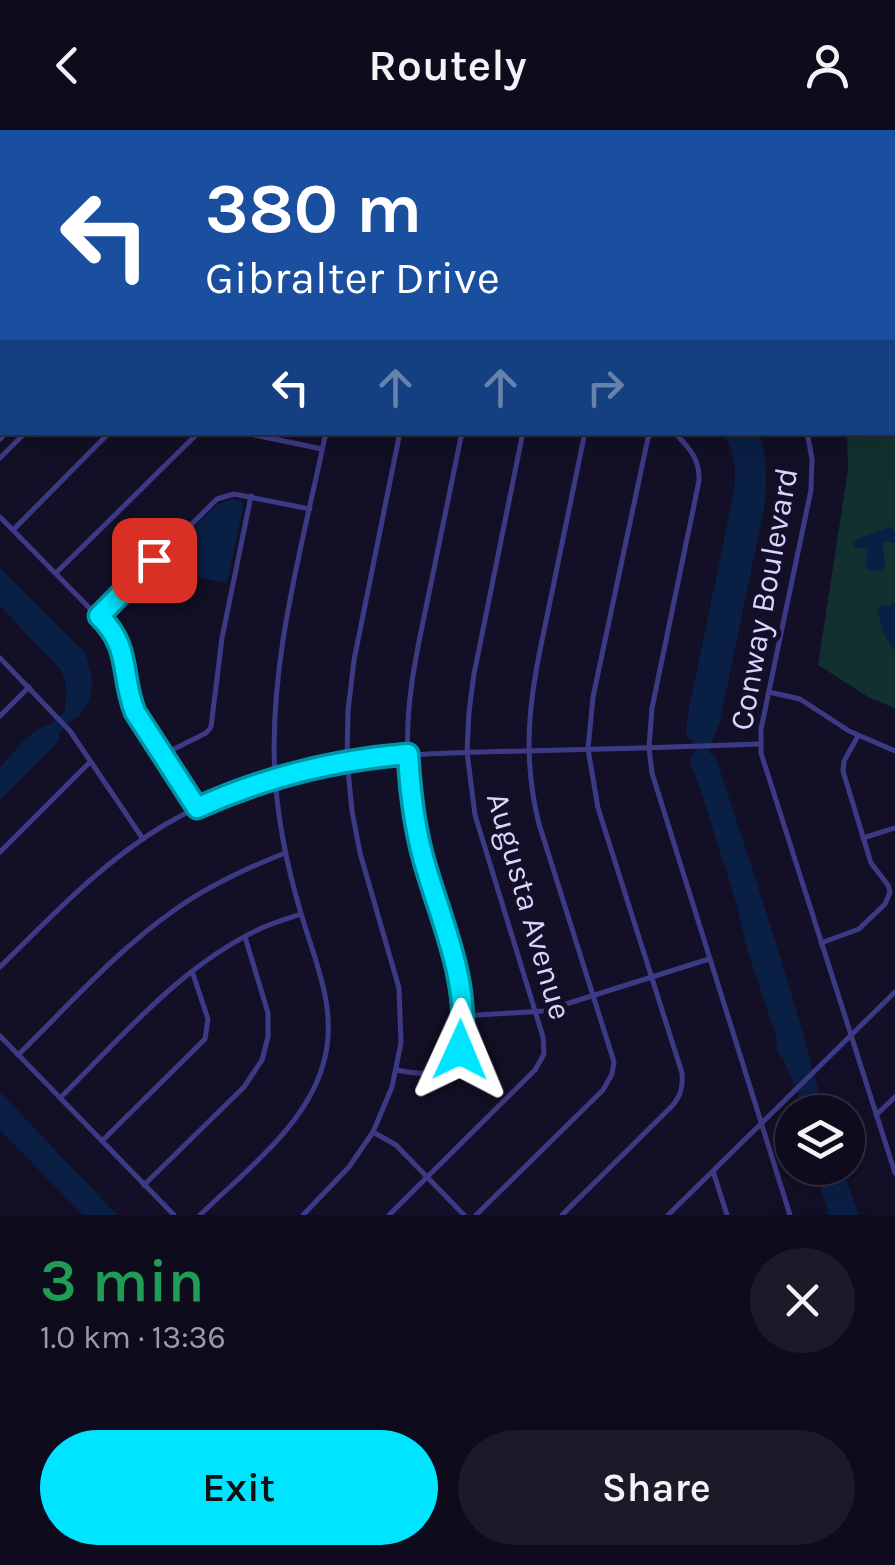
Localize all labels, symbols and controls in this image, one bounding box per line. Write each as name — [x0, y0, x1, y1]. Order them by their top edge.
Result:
icon: back — [40, 38, 95, 93]
icon: person — [800, 38, 855, 93]
text: Routely — [368, 39, 527, 91]
text: 380 m — [205, 168, 422, 250]
icon: left — [40, 170, 170, 300]
text: Gibralter Drive — [205, 252, 500, 304]
icon: left — [263, 360, 318, 415]
icon: ahead — [368, 360, 423, 415]
icon: ahead — [473, 360, 528, 415]
icon: right — [578, 360, 633, 415]
street label: Conway Boulevard — [723, 465, 805, 733]
pin — [112, 518, 197, 603]
icon: arrive — [127, 533, 182, 588]
street label: Augusta Avenue — [479, 788, 579, 1024]
position arrow — [408, 998, 512, 1102]
map controls — [775, 1095, 865, 1185]
button: layers — [775, 1095, 865, 1185]
text: 3 min — [40, 1246, 205, 1316]
button: close — [750, 1248, 855, 1353]
text: 1.0 km · 13:36 — [40, 1319, 226, 1356]
button: Exit — [40, 1430, 438, 1545]
button: Share — [458, 1430, 855, 1545]

